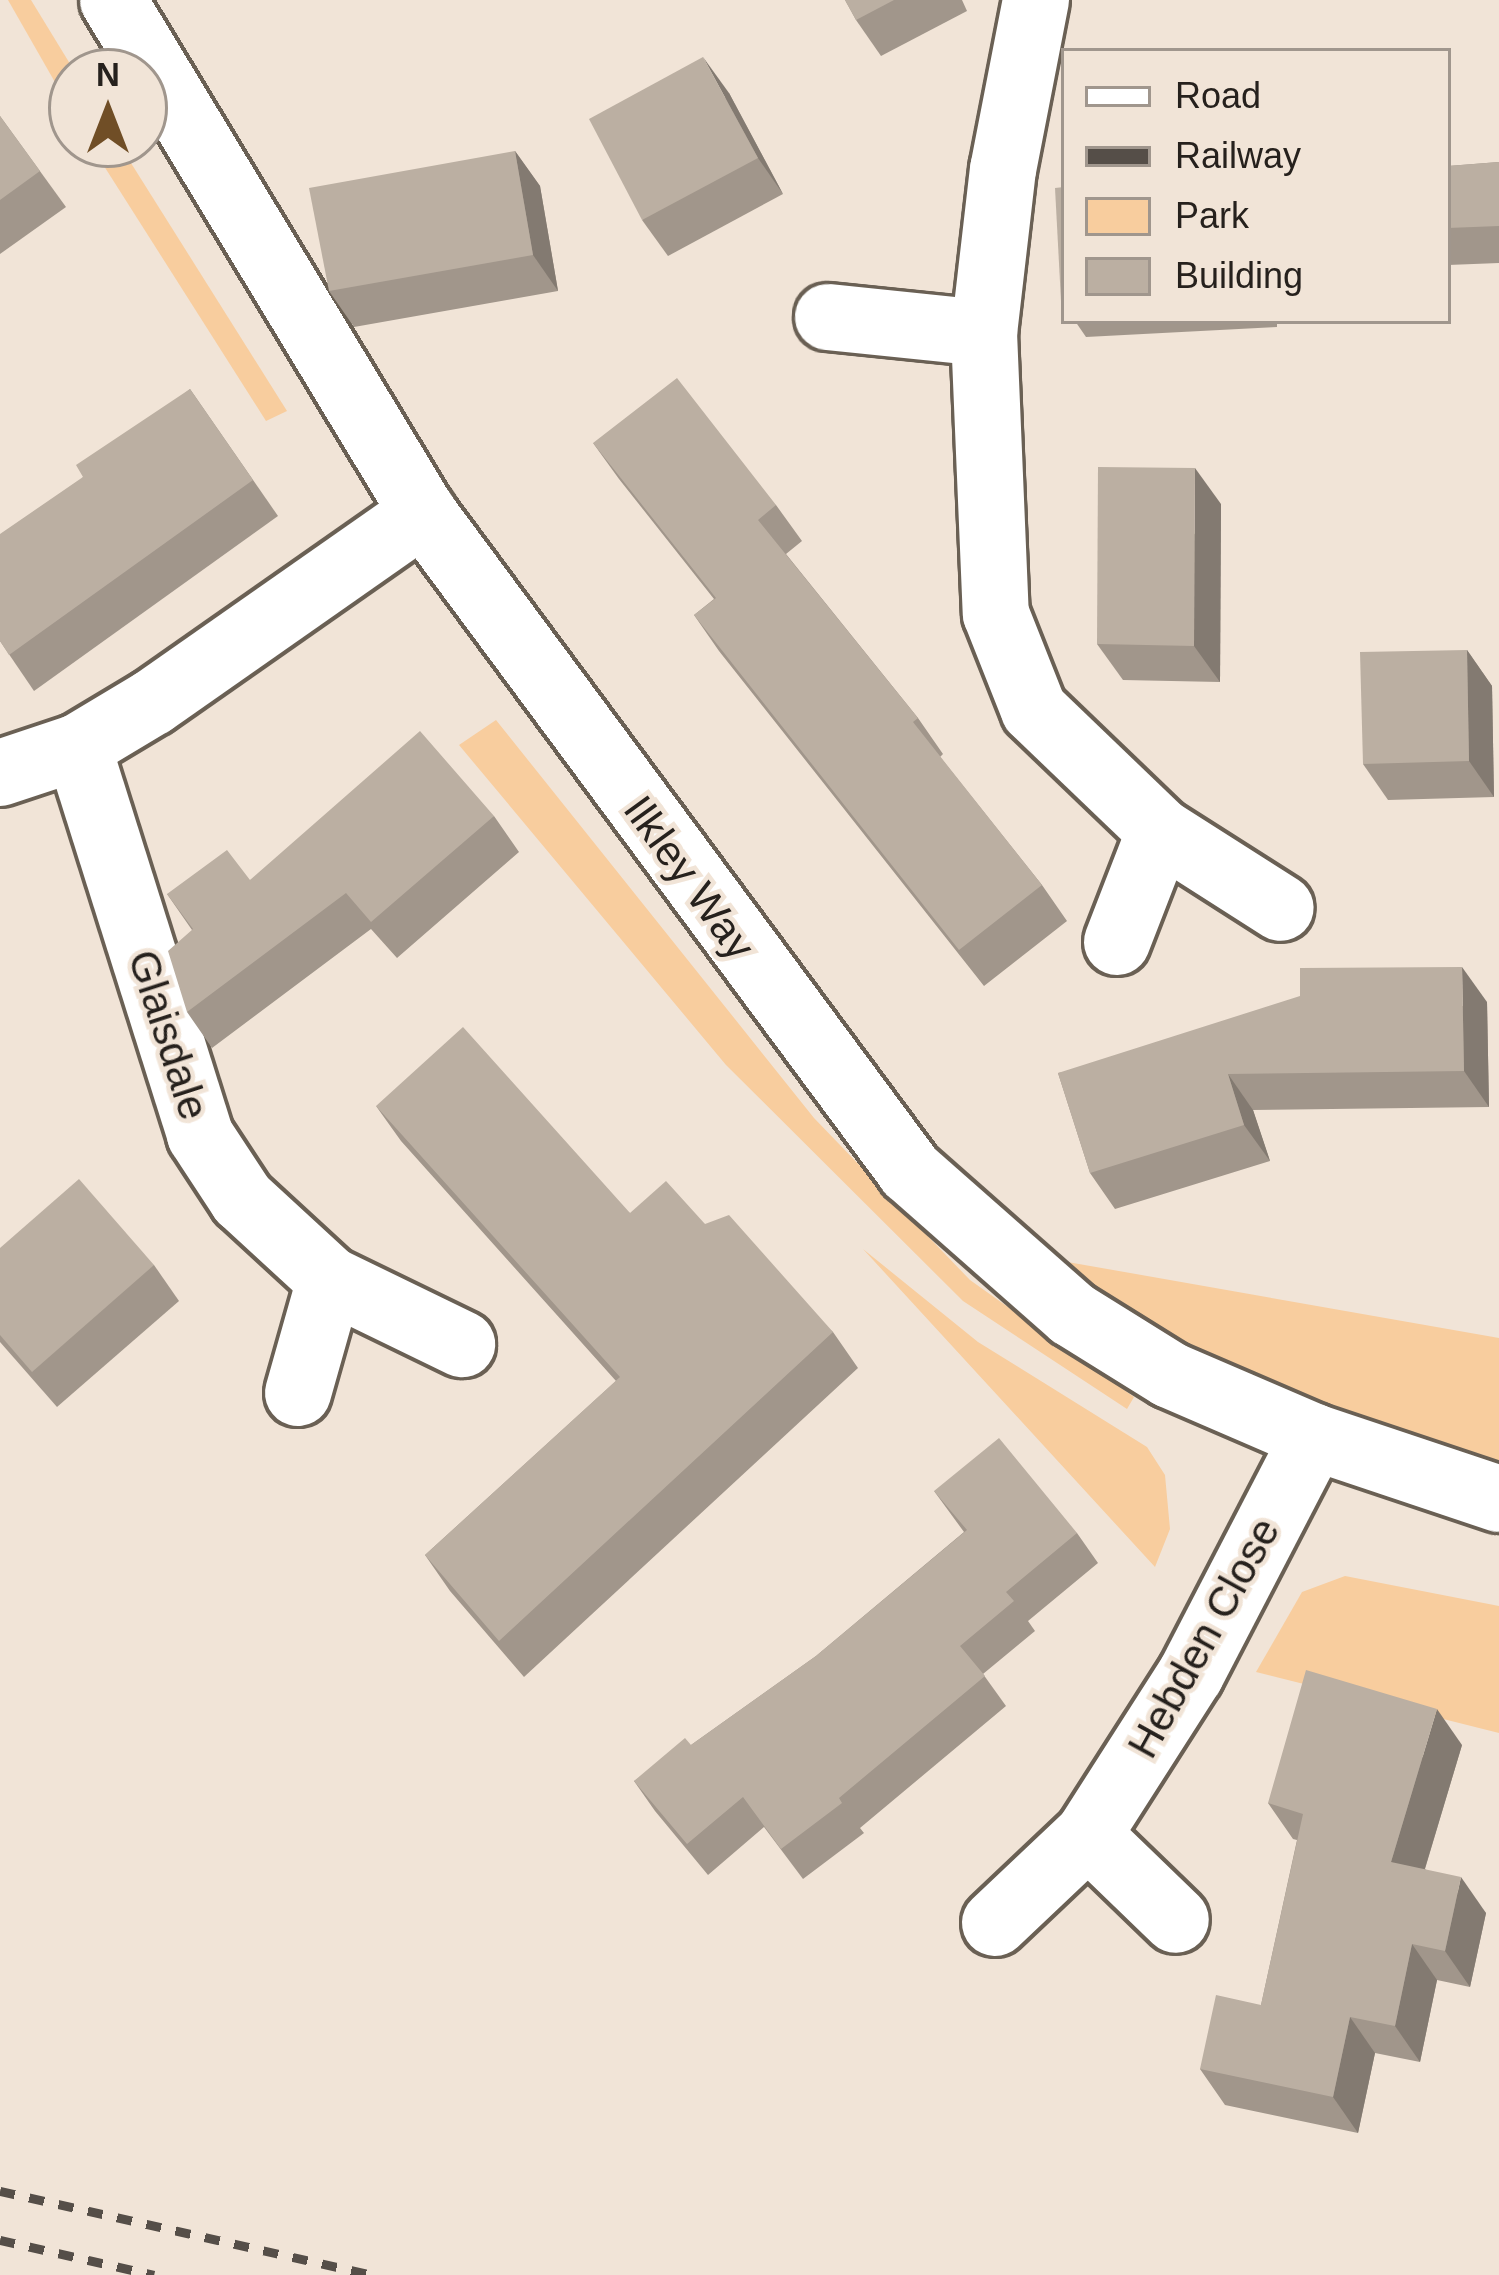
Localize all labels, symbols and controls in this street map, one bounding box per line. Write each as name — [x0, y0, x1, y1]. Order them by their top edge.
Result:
north arrow — [48, 48, 168, 168]
legend — [1061, 48, 1451, 324]
text: N — [96, 56, 120, 93]
text: Road — [1175, 75, 1261, 116]
text: Railway — [1175, 135, 1301, 176]
text: Park — [1175, 195, 1249, 236]
text: Building — [1175, 255, 1303, 296]
street label: Ilkley Way — [613, 786, 765, 970]
street label: Glaisdale — [117, 944, 219, 1126]
street label: Hebden Close — [1117, 1509, 1291, 1767]

